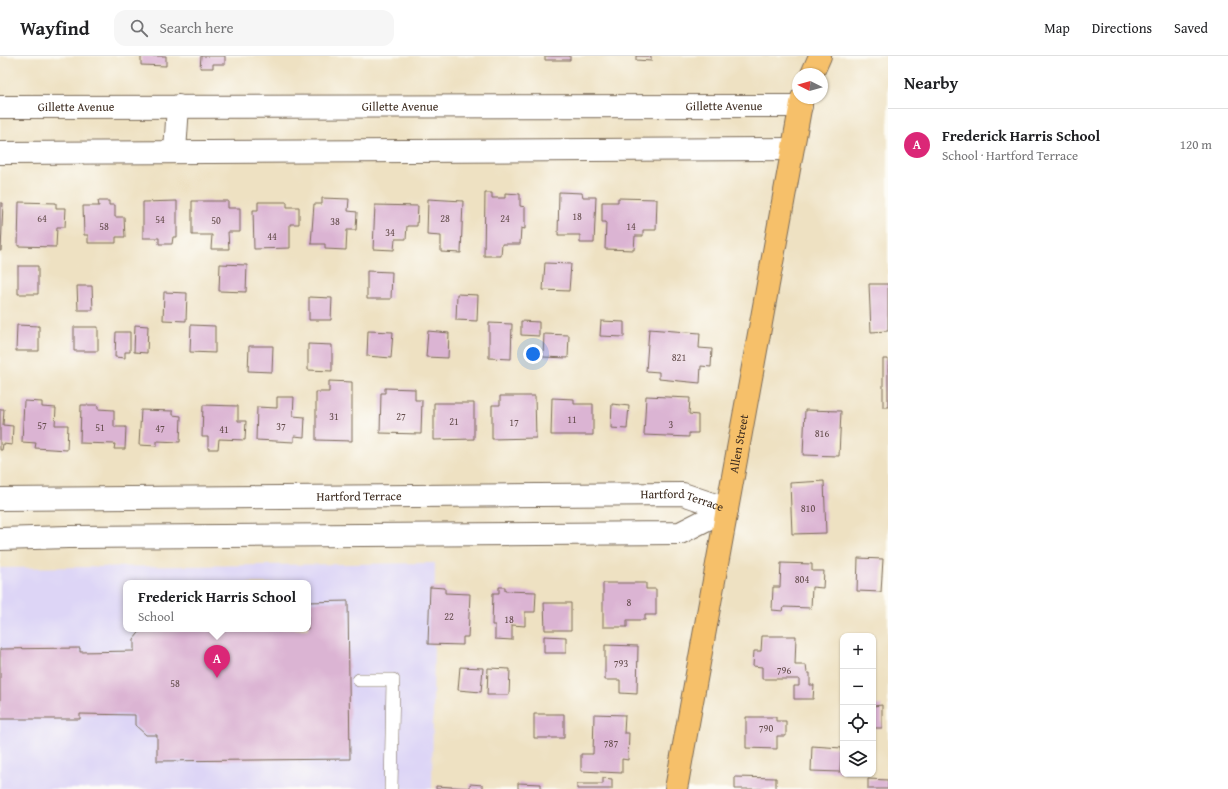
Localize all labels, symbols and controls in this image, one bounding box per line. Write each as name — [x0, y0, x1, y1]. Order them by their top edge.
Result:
search box — [114, 10, 394, 46]
text: Wayfind — [20, 14, 90, 42]
icon: search — [128, 17, 150, 39]
text: Search here — [160, 17, 234, 38]
text: Map — [1044, 18, 1070, 38]
text: Directions — [1092, 18, 1152, 38]
text: Saved — [1174, 18, 1208, 38]
north arrow — [792, 68, 828, 104]
text: Nearby — [904, 70, 958, 95]
street label: Gillette Avenue — [362, 97, 439, 115]
street label: Gillette Avenue — [686, 97, 763, 114]
street label: Gillette Avenue — [38, 98, 115, 115]
text: Frederick Harris School — [942, 125, 1100, 146]
text: A — [913, 135, 921, 154]
text: 120 m — [1180, 135, 1212, 154]
text: School · Hartford Terrace — [942, 146, 1078, 165]
house number: 18 — [572, 209, 582, 224]
house number: 64 — [37, 211, 47, 226]
house number: 28 — [440, 211, 450, 226]
house number: 24 — [500, 211, 510, 226]
house number: 54 — [155, 212, 165, 227]
house number: 50 — [211, 213, 221, 228]
house number: 38 — [330, 214, 340, 229]
house number: 58 — [99, 219, 109, 234]
house number: 14 — [626, 219, 636, 234]
house number: 34 — [385, 225, 395, 240]
house number: 44 — [267, 229, 277, 244]
your location — [523, 344, 543, 364]
house number: 821 — [672, 350, 686, 365]
house number: 31 — [329, 409, 339, 424]
house number: 27 — [396, 409, 406, 424]
house number: 11 — [567, 412, 577, 427]
street label: Allen Street — [725, 412, 752, 474]
house number: 21 — [449, 414, 459, 429]
house number: 17 — [509, 415, 519, 430]
house number: 3 — [669, 417, 674, 432]
house number: 57 — [37, 418, 47, 433]
house number: 37 — [276, 419, 286, 434]
house number: 51 — [95, 420, 105, 435]
house number: 47 — [155, 421, 165, 436]
house number: 41 — [219, 422, 229, 437]
house number: 816 — [815, 426, 829, 441]
street label: Hartford Terrace — [640, 485, 726, 515]
street label: Hartford Terrace — [316, 487, 402, 505]
house number: 810 — [801, 501, 815, 516]
house number: 804 — [795, 572, 809, 587]
popup — [123, 580, 311, 632]
text: Frederick Harris School — [138, 586, 296, 607]
house number: 8 — [627, 595, 632, 610]
text: School — [138, 607, 174, 626]
house number: 22 — [444, 609, 454, 624]
house number: 18 — [504, 612, 514, 627]
map controls — [840, 633, 876, 777]
button: + — [840, 633, 876, 669]
pin: A — [204, 645, 230, 678]
house number: 793 — [614, 656, 628, 671]
house number: 796 — [777, 663, 791, 678]
button: − — [840, 669, 876, 705]
house number: 58 — [170, 676, 180, 691]
button: locate — [840, 705, 876, 741]
house number: 790 — [759, 721, 773, 736]
house number: 787 — [604, 736, 618, 751]
button: layers — [840, 741, 876, 777]

